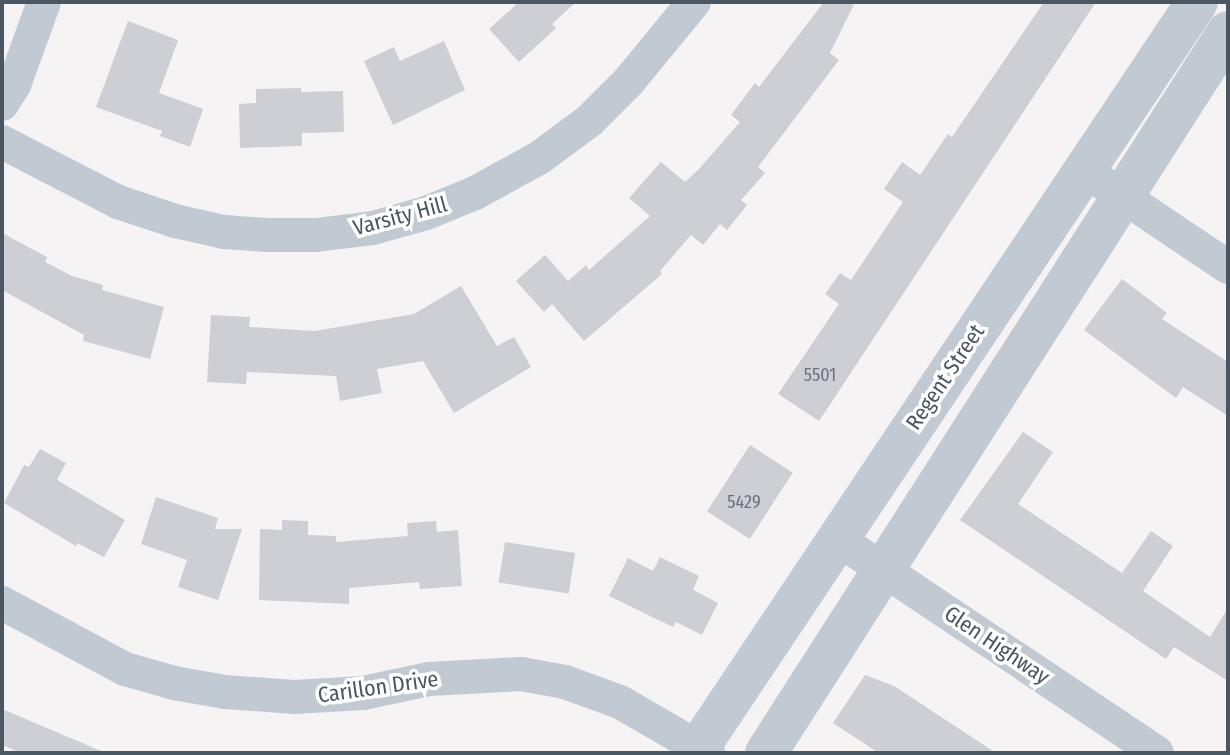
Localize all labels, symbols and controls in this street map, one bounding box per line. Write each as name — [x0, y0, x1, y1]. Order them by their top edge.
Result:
street label: Varsity Hill — [350, 191, 450, 241]
street label: Regent Street — [900, 319, 990, 435]
house number: 5501 — [804, 364, 836, 386]
house number: 5429 — [727, 491, 761, 513]
street label: Glen Highway — [939, 600, 1055, 690]
street label: Carillon Drive — [316, 665, 440, 709]

